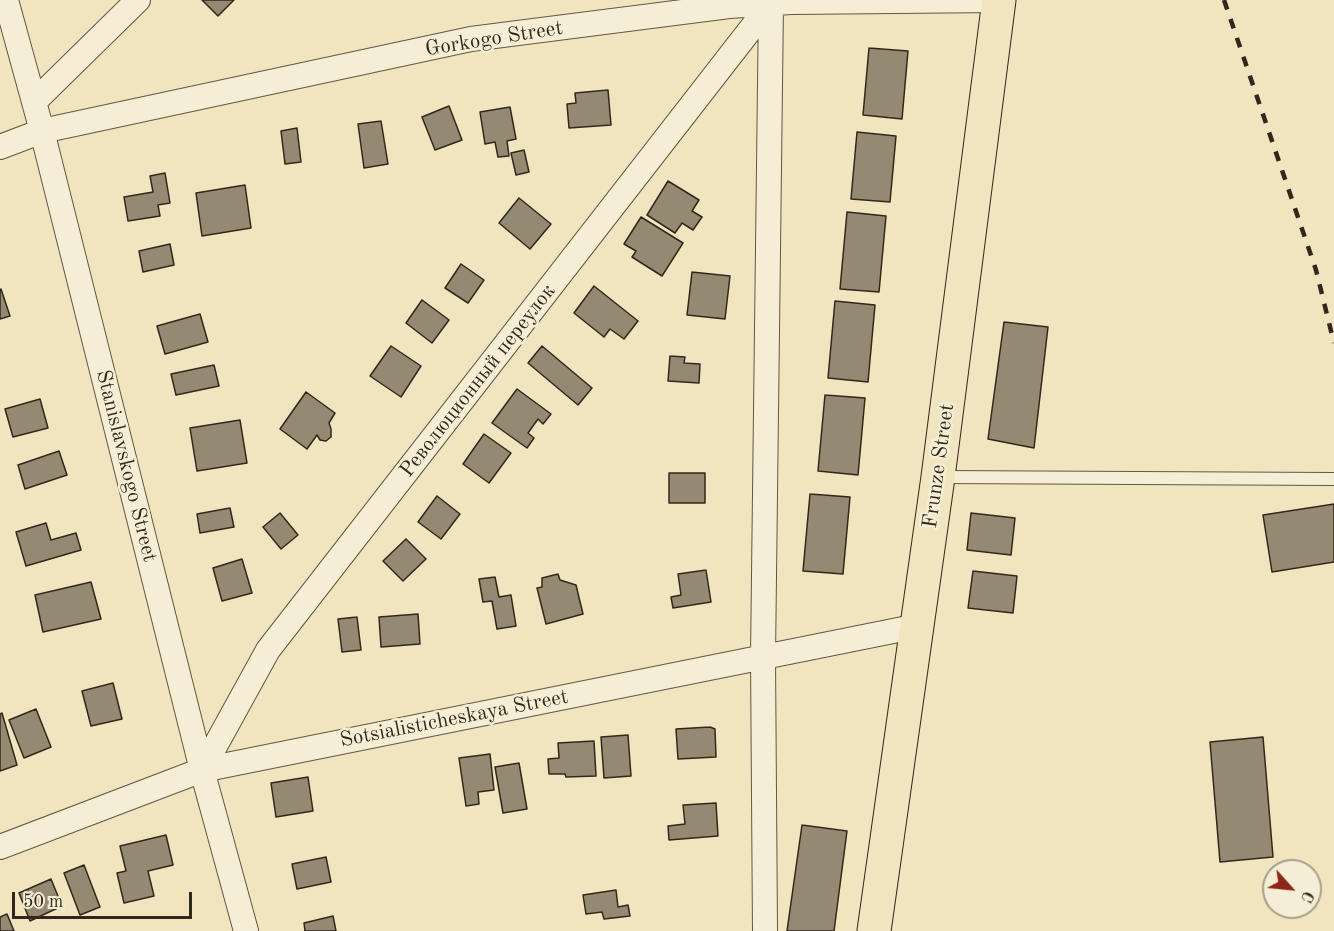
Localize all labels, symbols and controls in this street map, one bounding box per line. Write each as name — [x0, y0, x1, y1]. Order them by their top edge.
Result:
street label: Gorkogo Street — [423, 16, 565, 62]
street label: Революционный переулок — [395, 279, 561, 483]
street label: Stanislavskogo Street — [90, 367, 162, 565]
street label: Frunze Street — [918, 402, 960, 530]
street label: Sotsialisticheskaya Street — [338, 684, 570, 754]
north arrow — [1262, 859, 1322, 919]
scale bar — [15, 880, 195, 918]
text: С — [1297, 888, 1316, 905]
text: 50 m — [23, 893, 63, 911]

